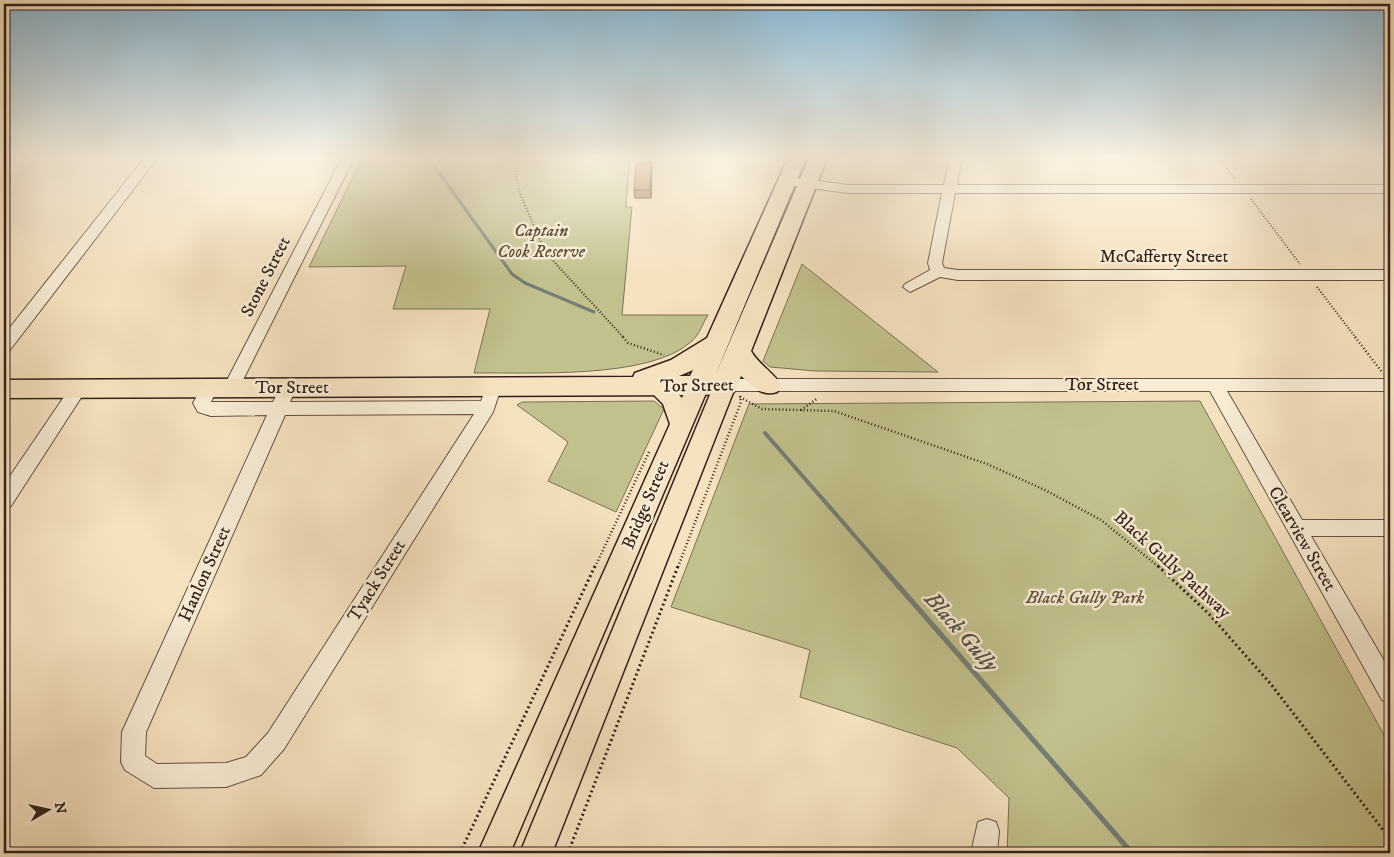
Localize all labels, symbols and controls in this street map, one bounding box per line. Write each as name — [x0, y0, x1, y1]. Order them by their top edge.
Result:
park label: Captain Cook Reserve — [497, 220, 586, 263]
street label: Stone Street — [236, 233, 296, 321]
street label: McCafferty Street — [1100, 246, 1228, 268]
street label: Tor Street — [660, 374, 734, 398]
street label: Tor Street — [1065, 374, 1139, 396]
street label: Tor Street — [255, 377, 329, 399]
street label: Bridge Street — [617, 457, 675, 553]
street label: Clearview Street — [1263, 483, 1341, 595]
street label: Black Gully Pathway — [1109, 507, 1235, 624]
street label: Hanlon Street — [174, 523, 236, 625]
street label: Tyack Street — [343, 536, 411, 626]
water label: Black Gully — [918, 586, 1004, 679]
park label: Black Gully Park — [1025, 587, 1145, 609]
north arrow — [22, 784, 72, 834]
text: N — [50, 801, 70, 816]

